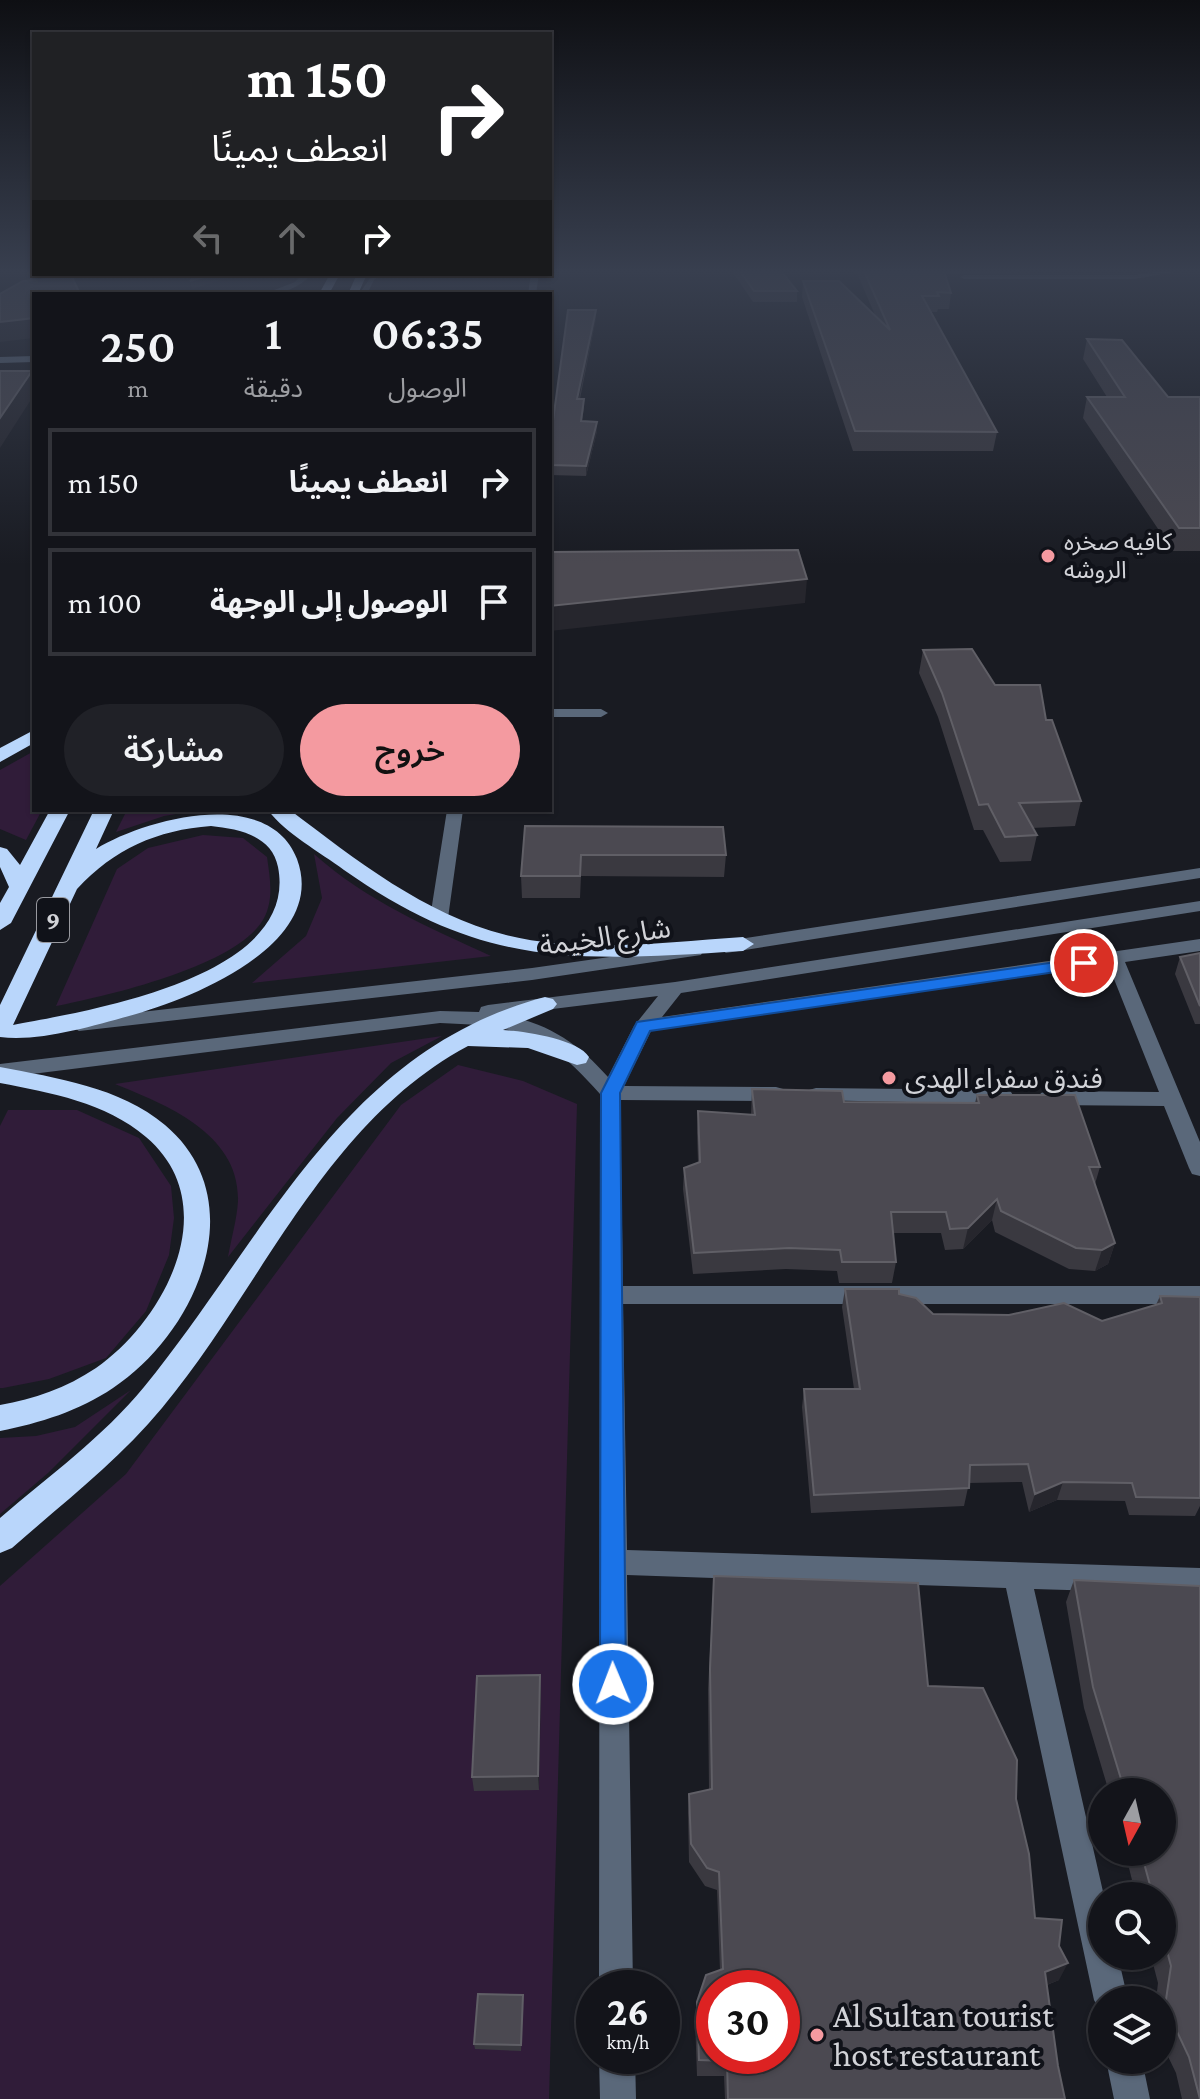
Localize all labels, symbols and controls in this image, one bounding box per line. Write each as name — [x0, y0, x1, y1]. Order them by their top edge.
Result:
text: 150 m — [247, 47, 388, 109]
icon: right — [416, 64, 520, 168]
text: انعطف يمينًا — [211, 129, 388, 169]
icon: left — [186, 216, 230, 260]
icon: ahead — [270, 216, 314, 260]
icon: right — [354, 216, 398, 260]
text: 1 — [265, 306, 282, 359]
text: 06:35 — [371, 306, 484, 359]
text: 250 — [100, 319, 176, 372]
text: m — [127, 374, 148, 403]
text: دقيقة — [244, 374, 303, 403]
text: الوصول — [388, 374, 467, 403]
icon: right — [472, 460, 516, 504]
text: انعطف يمينًا — [289, 465, 448, 498]
text: 150 m — [68, 466, 139, 499]
place label: كافيه صخره الروشه — [1064, 528, 1173, 584]
marker: كافيه صخره الروشه — [1039, 547, 1057, 565]
icon: arrive — [472, 580, 516, 624]
text: الوصول إلى الوجهة — [210, 585, 448, 618]
text: 100 m — [68, 586, 142, 619]
button: مشاركة — [64, 704, 284, 796]
button: خروج — [300, 704, 520, 796]
road number: 9 — [37, 898, 69, 942]
street label: شارع الخيمة — [538, 912, 673, 966]
pin — [1050, 929, 1118, 997]
icon: arrive — [1062, 941, 1106, 985]
place label: فندق سفراء الهدى — [905, 1063, 1103, 1095]
marker: فندق سفراء الهدى — [880, 1069, 898, 1087]
position arrow — [571, 1642, 655, 1726]
north arrow — [1088, 1778, 1176, 1866]
map controls — [1088, 1778, 1176, 2074]
button: search — [1088, 1882, 1176, 1970]
speed limit sign: 30 — [696, 1970, 800, 2074]
button: layers — [1088, 1986, 1176, 2074]
text: 26 — [607, 1989, 649, 2034]
place label: Al Sultan tourist host restaurant — [833, 1997, 1054, 2073]
marker: Al Sultan tourist host restaurant — [808, 2026, 826, 2044]
text: km/h — [606, 2031, 650, 2053]

